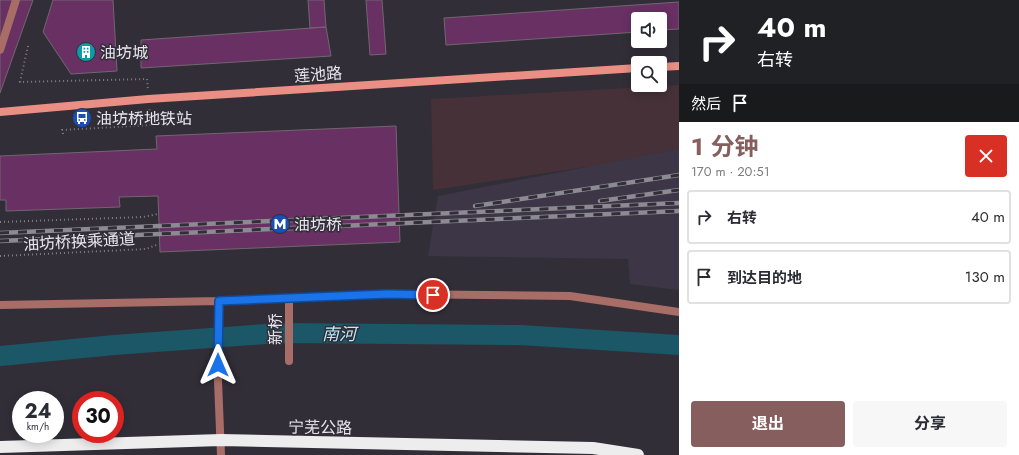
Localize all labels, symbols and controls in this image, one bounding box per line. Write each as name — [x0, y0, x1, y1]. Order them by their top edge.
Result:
text: 40 m — [757, 7, 826, 48]
map controls — [631, 12, 667, 92]
button: sound — [631, 12, 667, 48]
icon: right — [691, 16, 743, 68]
building icon: 油坊城 — [75, 41, 97, 63]
place label: 油坊城 — [100, 41, 148, 64]
text: 右转 — [757, 47, 793, 73]
button: search — [631, 56, 667, 92]
street label: 莲池路 — [293, 61, 343, 88]
icon: arrive — [729, 92, 751, 114]
text: 然后 — [691, 93, 721, 115]
bus stop icon: 油坊桥地铁站 — [71, 107, 93, 129]
place label: 油坊桥地铁站 — [96, 107, 192, 130]
text: 1 分钟 — [691, 129, 758, 164]
button: close — [965, 135, 1007, 177]
text: 170 m · 20:51 — [691, 162, 770, 181]
icon: right — [693, 206, 715, 228]
text: 40 m — [971, 206, 1005, 228]
text: 右转 — [727, 207, 757, 229]
metro station icon: 油坊桥 — [269, 213, 291, 235]
place label: 油坊桥 — [294, 213, 342, 236]
street label: 油坊桥换乘通道 — [22, 227, 136, 256]
icon: arrive — [693, 266, 715, 288]
text: 130 m — [965, 266, 1005, 288]
text: 到达目的地 — [727, 267, 802, 289]
pin — [416, 278, 450, 312]
icon: arrive — [422, 284, 444, 306]
street label: 新桥 — [264, 313, 287, 345]
water label: 南河 — [322, 322, 359, 346]
position arrow — [197, 344, 239, 386]
speed limit sign: 30 — [72, 391, 124, 443]
text: 24 — [24, 397, 52, 426]
button: 退出 — [691, 401, 845, 447]
button: 分享 — [853, 401, 1007, 447]
street label: 宁芜公路 — [288, 415, 352, 440]
text: km/h — [27, 419, 49, 434]

